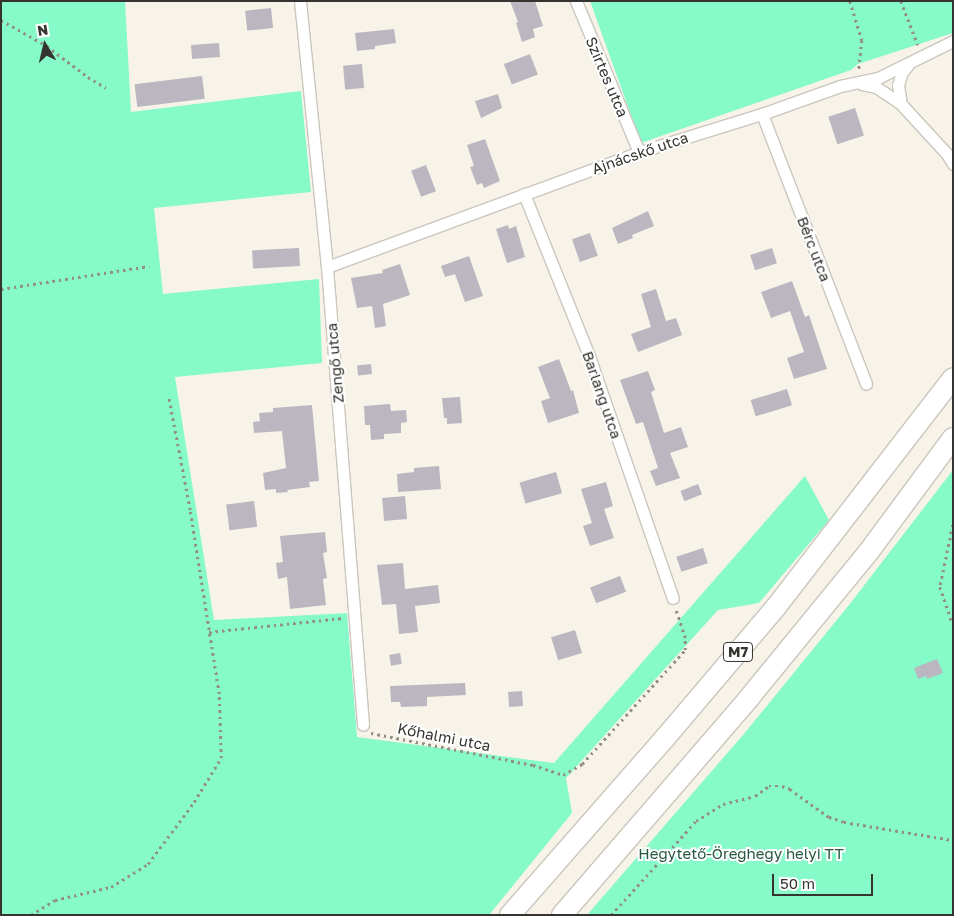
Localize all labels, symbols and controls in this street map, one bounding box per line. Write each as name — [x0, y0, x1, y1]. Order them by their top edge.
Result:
north arrow — [20, 20, 70, 70]
text: N — [36, 20, 49, 39]
street label: Szirtes utca — [582, 34, 632, 120]
street label: Ajnácskő utca — [590, 128, 690, 178]
street label: Bérc utca — [793, 214, 835, 284]
street label: Zengő utca — [323, 322, 347, 404]
street label: Barlang utca — [579, 349, 625, 441]
road number: M7 — [722, 640, 754, 664]
street label: Kőhalmi utca — [396, 719, 492, 755]
park label: Hegytető-Öreghegy helyi TT — [638, 845, 844, 863]
scale bar — [774, 864, 875, 896]
text: 50 m — [780, 874, 815, 892]

